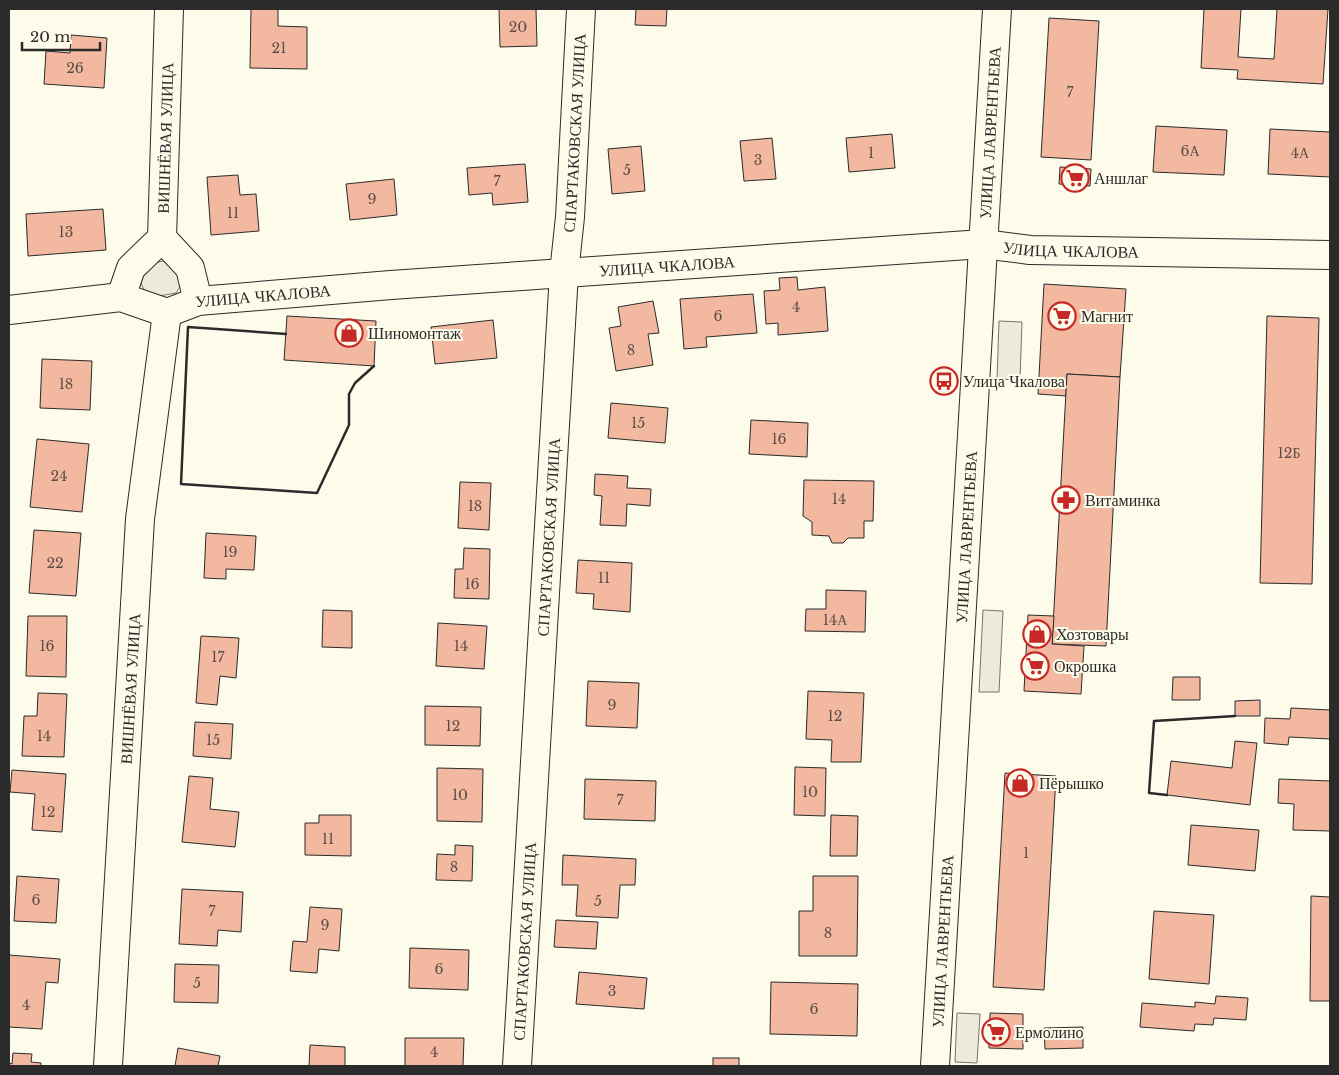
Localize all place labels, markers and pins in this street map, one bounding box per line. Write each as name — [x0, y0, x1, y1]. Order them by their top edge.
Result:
supermarket icon: Аншлаг — [1060, 163, 1090, 193]
place label: Аншлаг — [1094, 168, 1149, 188]
supermarket icon: Магнит — [1047, 301, 1077, 331]
place label: Магнит — [1081, 306, 1133, 326]
shop icon: Шиномонтаж — [334, 318, 364, 348]
place label: Шиномонтаж — [368, 323, 462, 343]
bus stop icon: Улица Чкалова — [929, 366, 959, 396]
place label: Улица Чкалова — [963, 371, 1065, 391]
pharmacy icon: Витаминка — [1051, 485, 1081, 515]
place label: Витаминка — [1085, 490, 1160, 510]
shop icon: Хозтовары — [1022, 619, 1052, 649]
place label: Хозтовары — [1056, 624, 1129, 644]
supermarket icon: Окрошка — [1020, 651, 1050, 681]
place label: Окрошка — [1054, 656, 1116, 676]
shop icon: Пёрышко — [1005, 768, 1035, 798]
place label: Пёрышко — [1039, 773, 1104, 793]
supermarket icon: Ермолино — [981, 1017, 1011, 1047]
place label: Ермолино — [1015, 1022, 1084, 1042]

